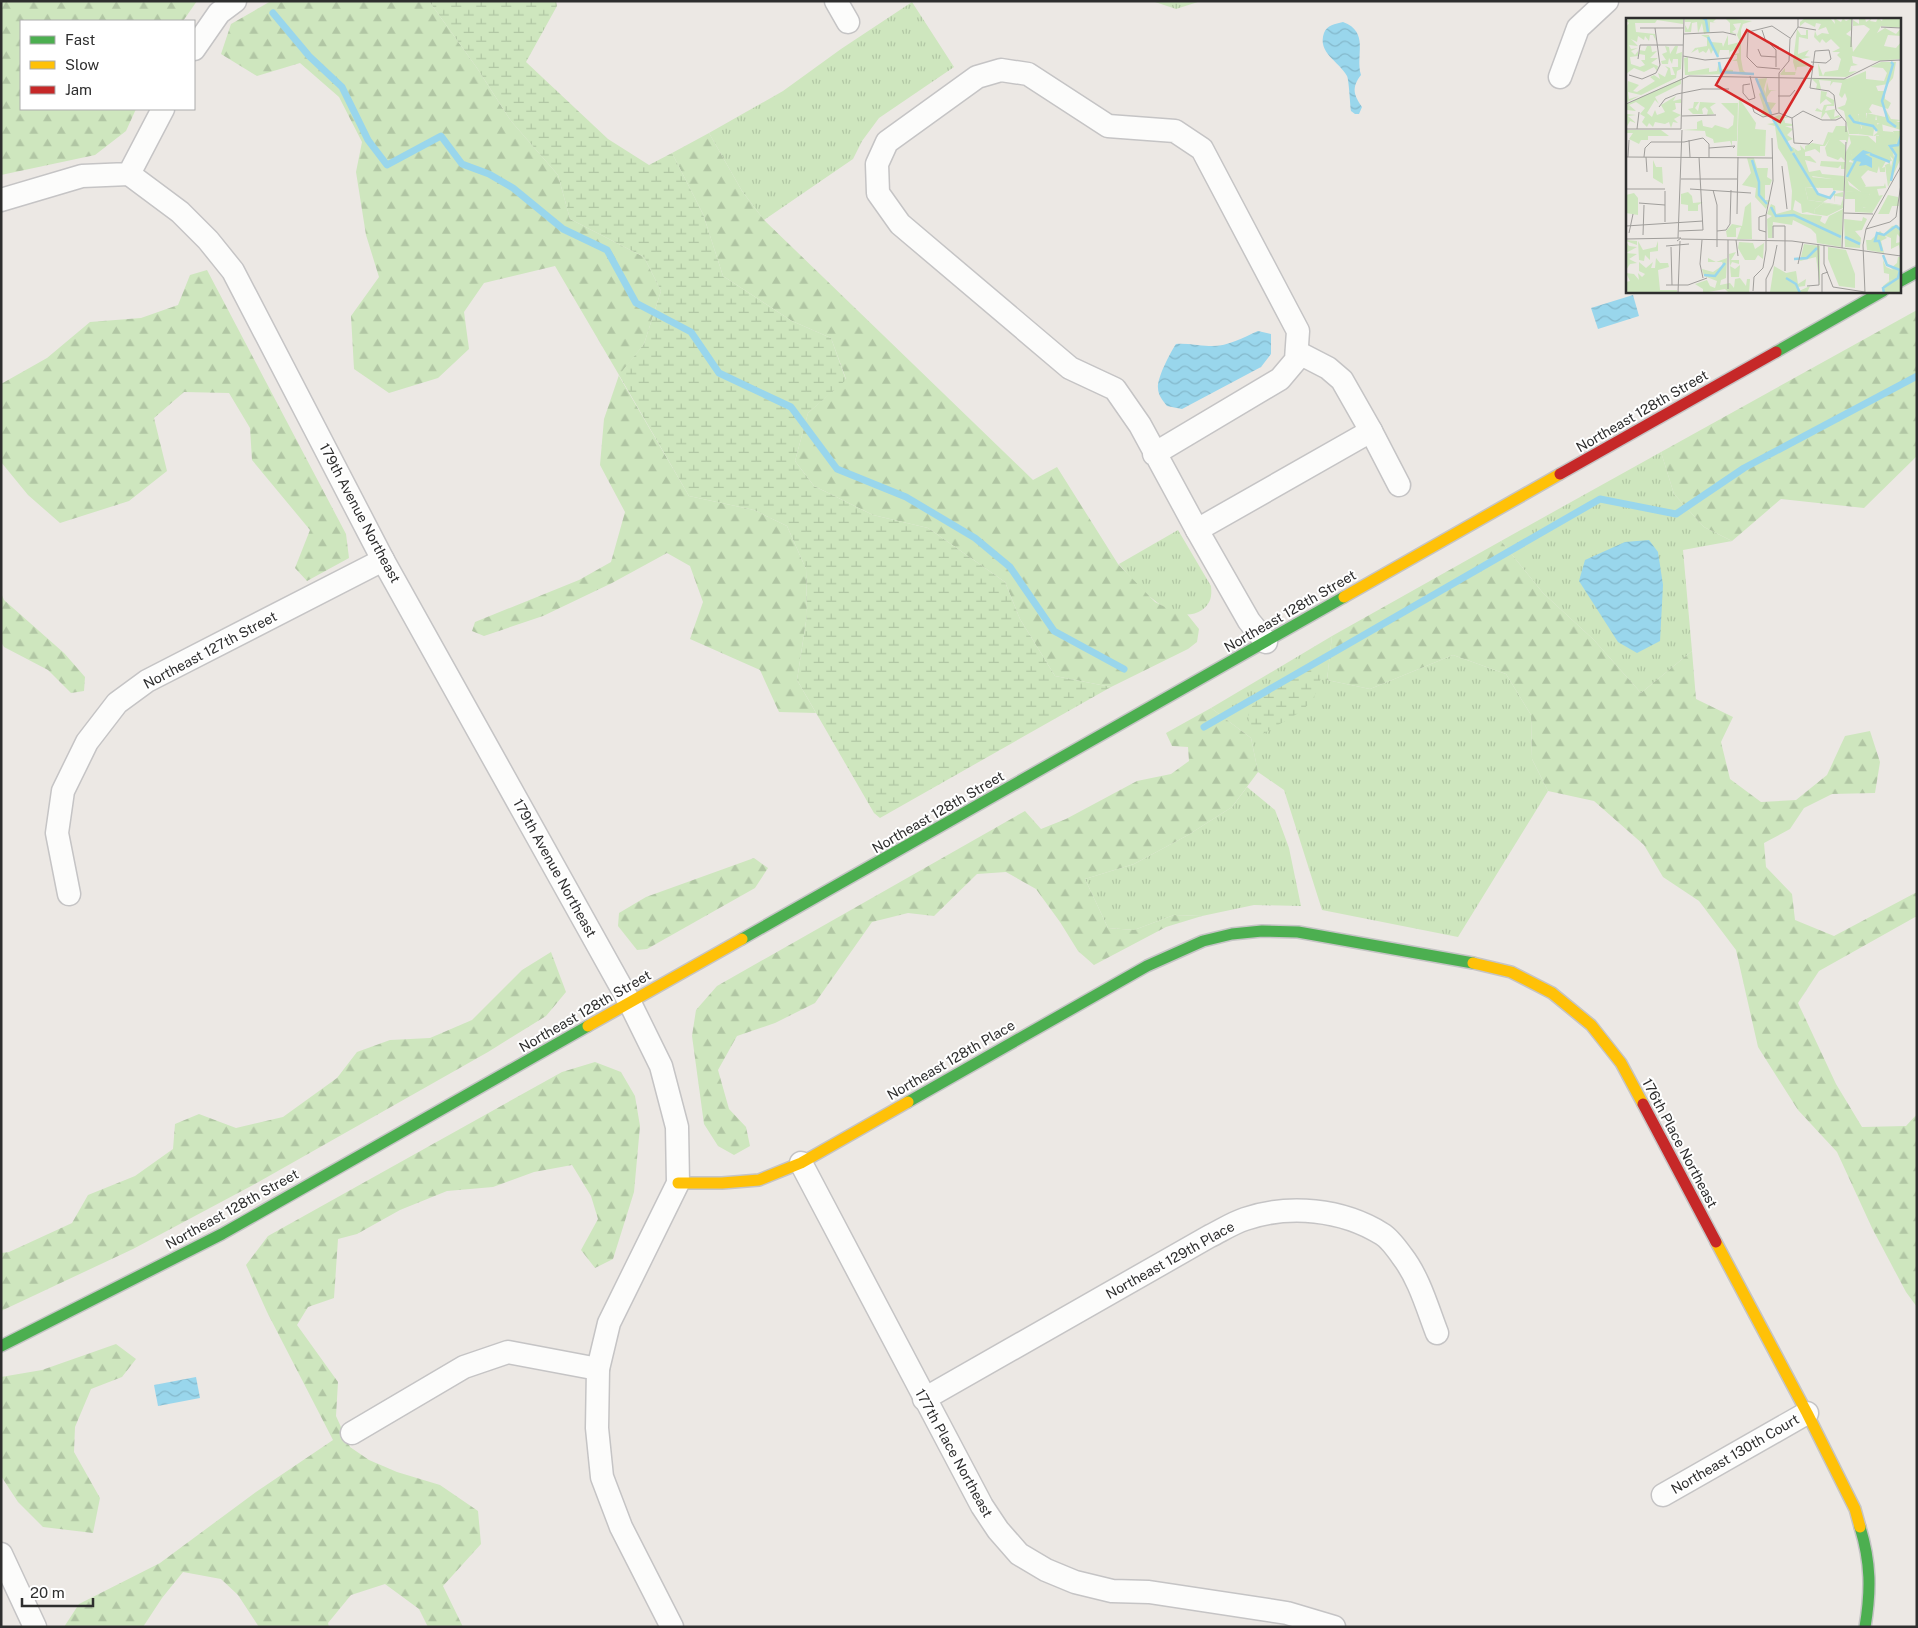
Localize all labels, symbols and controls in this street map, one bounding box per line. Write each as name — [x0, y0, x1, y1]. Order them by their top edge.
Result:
inset map — [1626, 18, 1900, 292]
legend — [20, 20, 195, 110]
text: Fast — [65, 31, 95, 48]
text: Slow — [65, 56, 100, 73]
text: Jam — [65, 81, 92, 98]
street label: Northeast 128th Street — [1573, 367, 1711, 455]
street label: 179th Avenue Northeast — [316, 440, 404, 586]
street label: Northeast 128th Street — [1221, 567, 1359, 655]
street label: Northeast 127th Street — [141, 608, 279, 692]
street label: Northeast 128th Street — [869, 768, 1007, 856]
street label: 179th Avenue Northeast — [510, 796, 600, 940]
street label: Northeast 128th Street — [516, 967, 654, 1055]
street label: Northeast 128th Place — [884, 1017, 1018, 1103]
street label: 176th Place Northeast — [1639, 1076, 1721, 1210]
street label: Northeast 128th Street — [163, 1166, 301, 1252]
street label: Northeast 129th Place — [1103, 1218, 1237, 1302]
street label: 177th Place Northeast — [912, 1386, 996, 1520]
street label: Northeast 130th Court — [1668, 1411, 1802, 1497]
scale bar — [22, 1576, 94, 1608]
text: 20 m — [30, 1584, 65, 1601]

